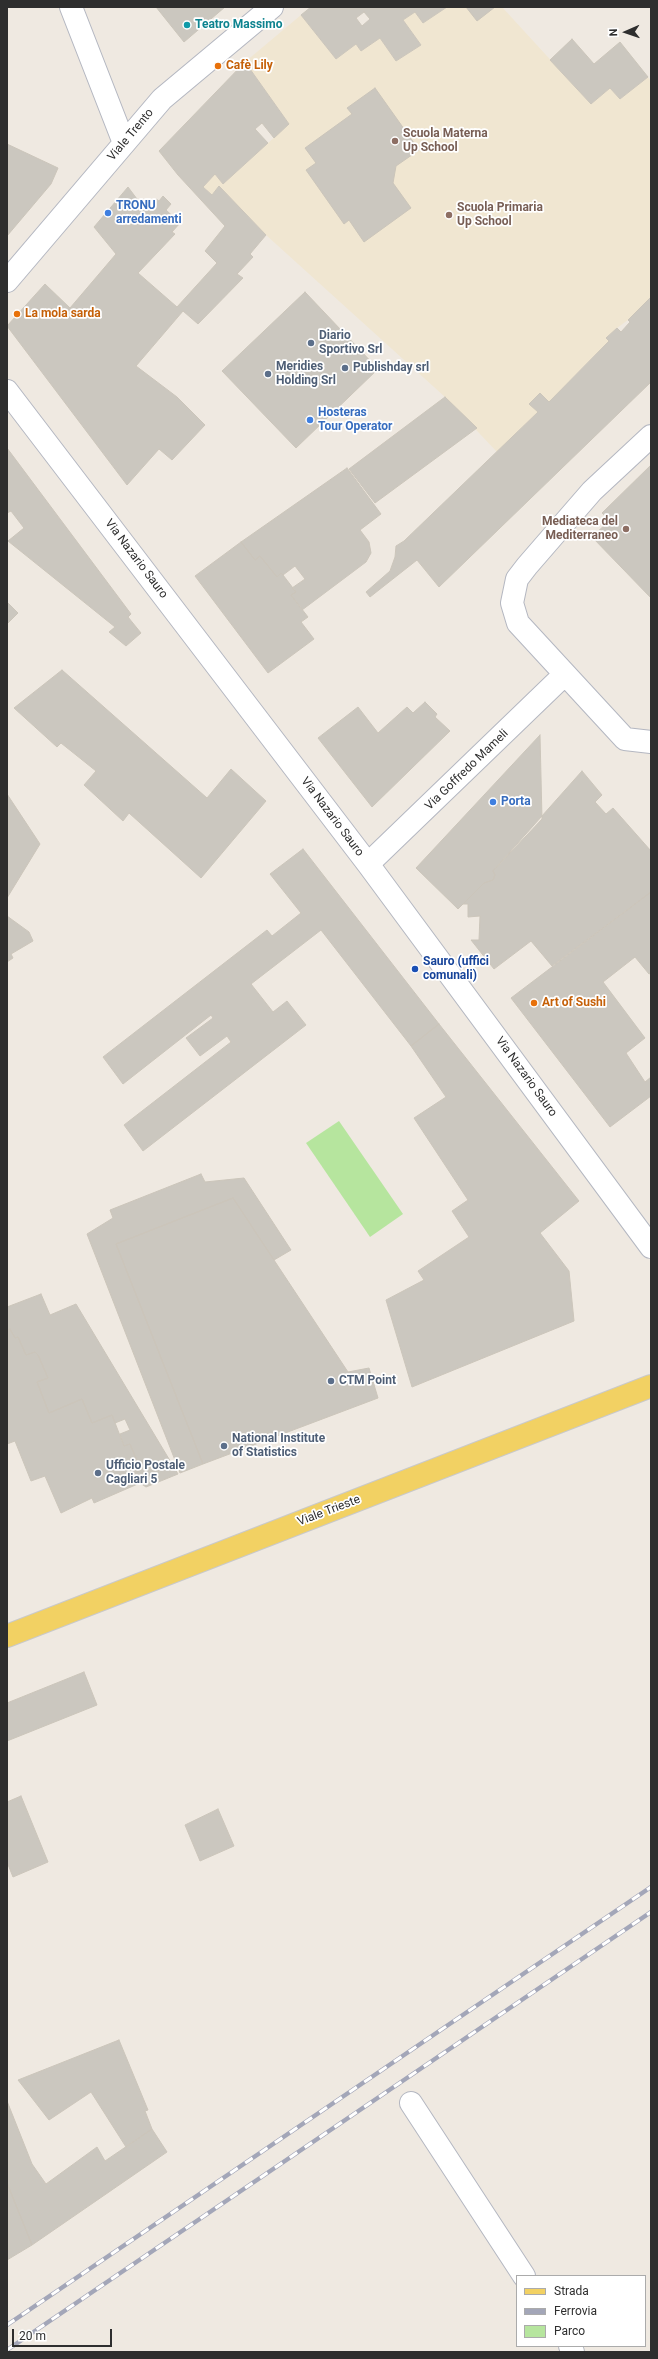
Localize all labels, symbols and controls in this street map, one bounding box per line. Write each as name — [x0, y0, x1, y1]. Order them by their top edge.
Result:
north arrow — [606, 12, 646, 52]
place label: Teatro Massimo — [195, 18, 282, 32]
marker: Teatro Massimo — [182, 20, 192, 30]
text: N — [607, 28, 620, 37]
place label: Cafè Lily — [226, 59, 273, 73]
marker: Cafè Lily — [213, 61, 223, 71]
street label: Viale Trento — [105, 106, 157, 164]
place label: Scuola Materna Up School — [403, 127, 488, 155]
marker: Scuola Materna Up School — [390, 136, 400, 146]
place label: TRONU arredamenti — [116, 199, 182, 227]
place label: Scuola Primaria Up School — [457, 201, 543, 229]
marker: TRONU arredamenti — [103, 208, 113, 218]
marker: Scuola Primaria Up School — [444, 210, 454, 220]
place label: La mola sarda — [25, 307, 101, 321]
marker: La mola sarda — [12, 309, 22, 319]
place label: Diario Sportivo Srl — [319, 329, 383, 357]
marker: Diario Sportivo Srl — [306, 338, 316, 348]
place label: Meridies Holding Srl — [276, 360, 336, 388]
place label: Publishday srl — [353, 361, 429, 375]
marker: Publishday srl — [340, 363, 350, 373]
marker: Meridies Holding Srl — [263, 369, 273, 379]
place label: Hosteras Tour Operator — [318, 406, 392, 434]
marker: Hosteras Tour Operator — [305, 415, 315, 425]
place label: Mediateca del Mediterraneo — [542, 515, 618, 543]
street label: Via Nazario Sauro — [102, 517, 170, 601]
marker: Mediateca del Mediterraneo — [621, 524, 631, 534]
street label: Via Goffredo Mameli — [422, 727, 512, 813]
street label: Via Nazario Sauro — [298, 775, 366, 859]
place label: Porta — [501, 795, 531, 809]
marker: Porta — [488, 797, 498, 807]
place label: Sauro (uffici comunali) — [423, 955, 489, 983]
marker: Sauro (uffici comunali) — [410, 964, 420, 974]
place label: Art of Sushi — [542, 996, 606, 1010]
marker: Art of Sushi — [529, 998, 539, 1008]
street label: Via Nazario Sauro — [492, 1034, 560, 1120]
place label: CTM Point — [339, 1374, 396, 1388]
marker: CTM Point — [326, 1376, 336, 1386]
place label: National Institute of Statistics — [232, 1432, 325, 1460]
marker: National Institute of Statistics — [219, 1441, 229, 1451]
place label: Ufficio Postale Cagliari 5 — [106, 1459, 185, 1487]
marker: Ufficio Postale Cagliari 5 — [93, 1468, 103, 1478]
street label: Viale Trieste — [296, 1492, 362, 1530]
legend — [516, 2275, 646, 2347]
text: Strada — [554, 2284, 589, 2298]
text: Ferrovia — [554, 2304, 597, 2318]
scale bar — [14, 2321, 114, 2347]
text: Parco — [554, 2324, 585, 2338]
text: 20 m — [19, 2329, 46, 2343]

